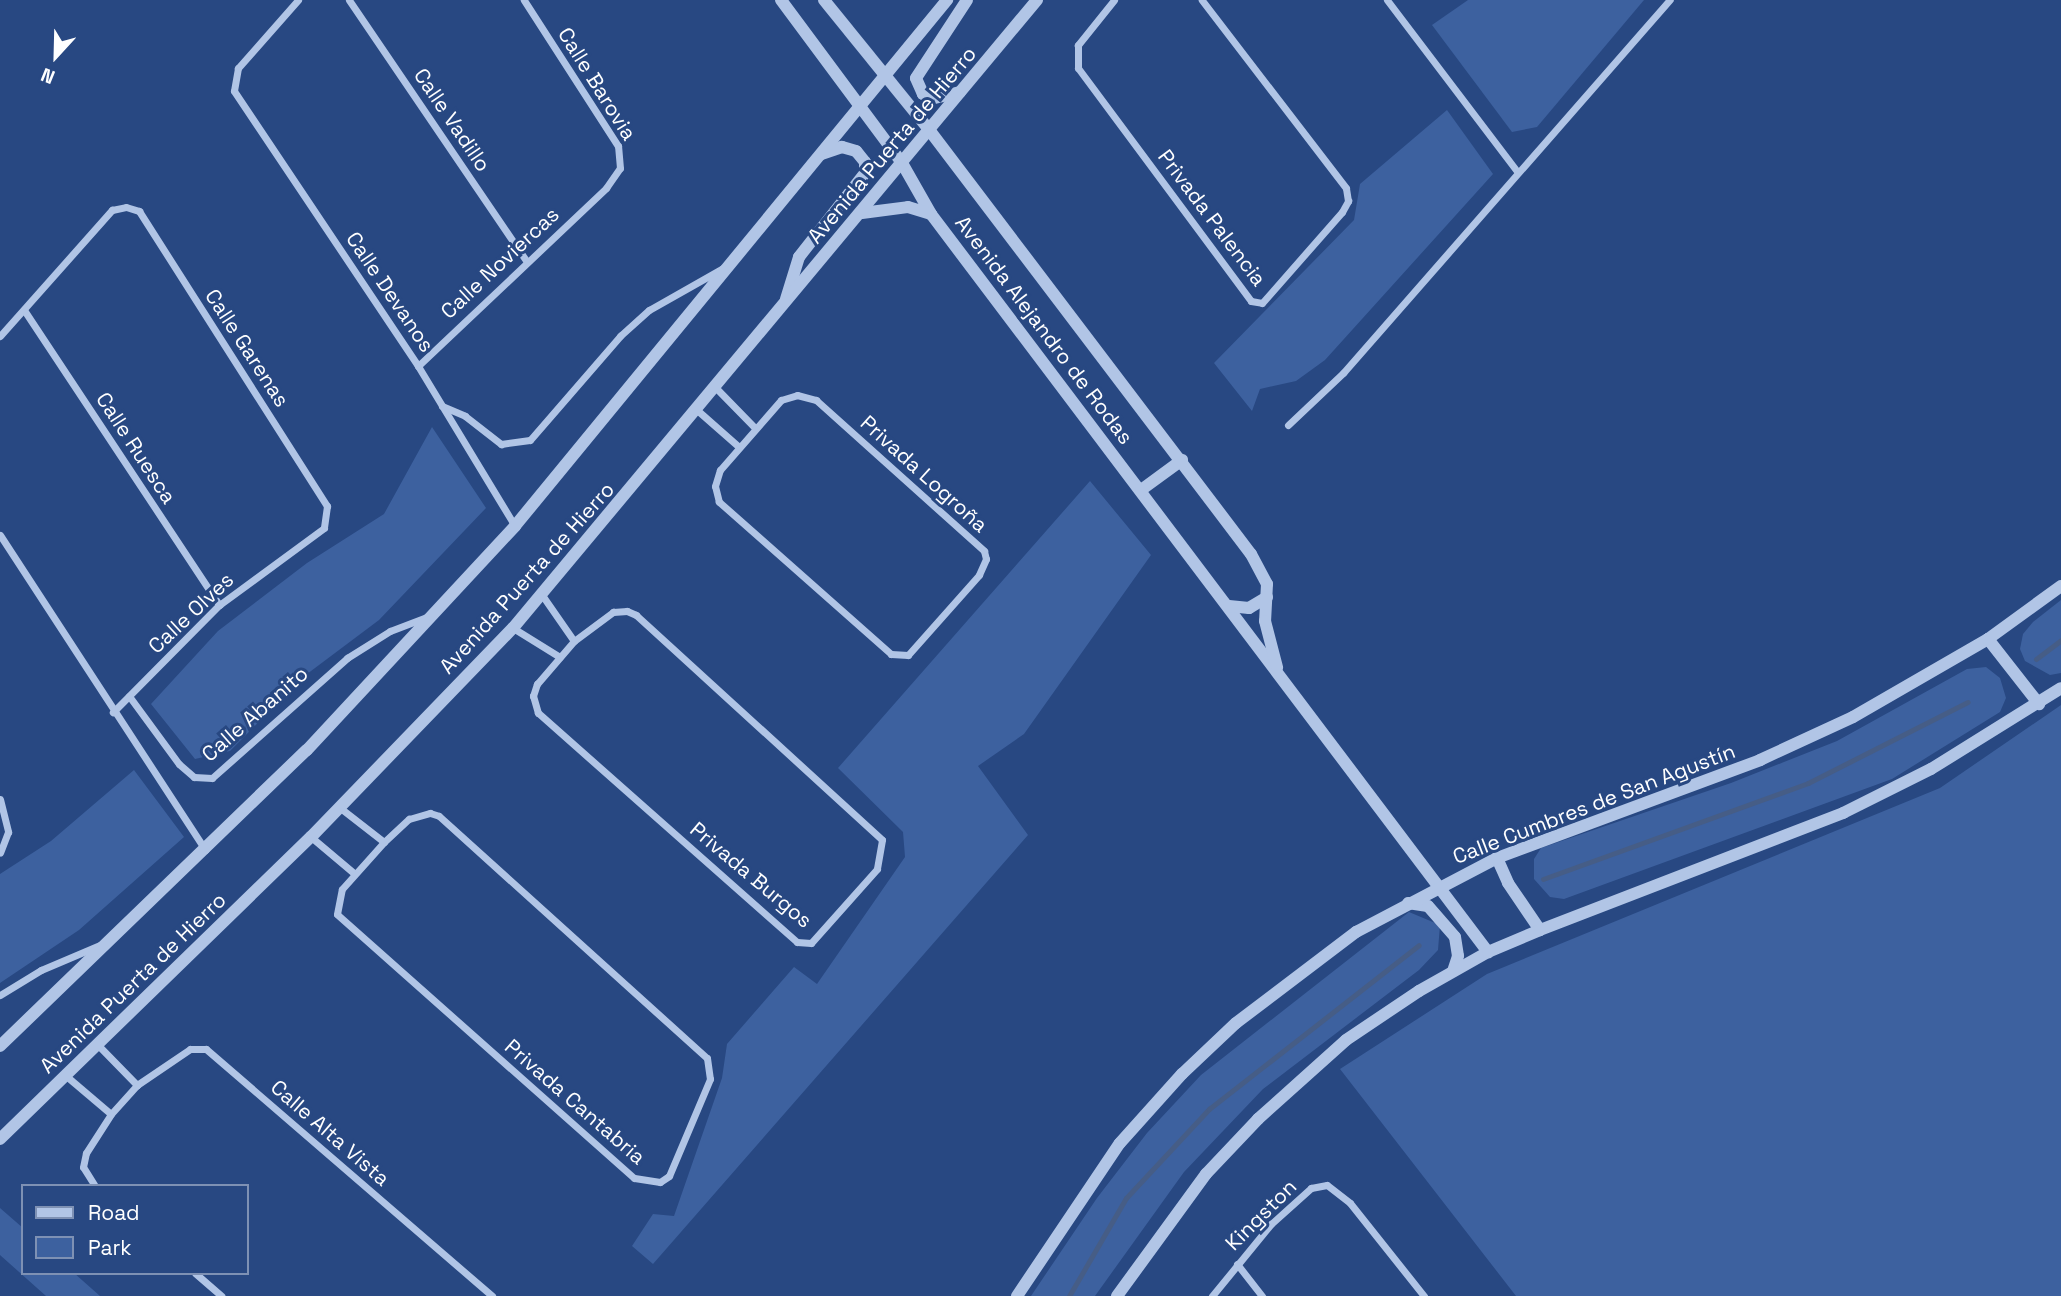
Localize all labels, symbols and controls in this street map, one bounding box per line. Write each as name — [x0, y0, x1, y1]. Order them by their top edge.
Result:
north arrow — [21, 21, 91, 91]
street label: Calle Barovia — [552, 23, 642, 145]
street label: Avenida Puerta de Hierro — [802, 41, 982, 249]
text: N — [37, 62, 59, 90]
street label: Calle Vadillo — [408, 63, 496, 177]
street label: Privada Palencia — [1153, 145, 1271, 291]
street label: Calle Noviercas — [436, 202, 564, 324]
street label: Avenida Alejandro de Rodas — [950, 211, 1138, 449]
street label: Calle Devanos — [341, 227, 439, 357]
street label: Calle Garenas — [200, 284, 294, 412]
street label: Calle Ruesca — [91, 388, 181, 508]
street label: Privada Logroña — [855, 410, 993, 538]
street label: Avenida Puerta de Hierro — [434, 477, 620, 679]
street label: Calle Olves — [143, 567, 239, 659]
street label: Calle Abanito — [197, 661, 313, 767]
street label: Calle Cumbres de San Agustín — [1449, 738, 1739, 870]
street label: Privada Burgos — [685, 817, 817, 933]
street label: Avenida Puerta de Hierro — [35, 887, 231, 1079]
street label: Privada Cantabria — [500, 1034, 650, 1170]
street label: Calle Alta Vista — [265, 1074, 395, 1192]
street label: Kingston — [1220, 1174, 1302, 1256]
legend — [21, 1184, 248, 1275]
text: Road — [88, 1199, 140, 1226]
text: Park — [88, 1234, 132, 1261]

